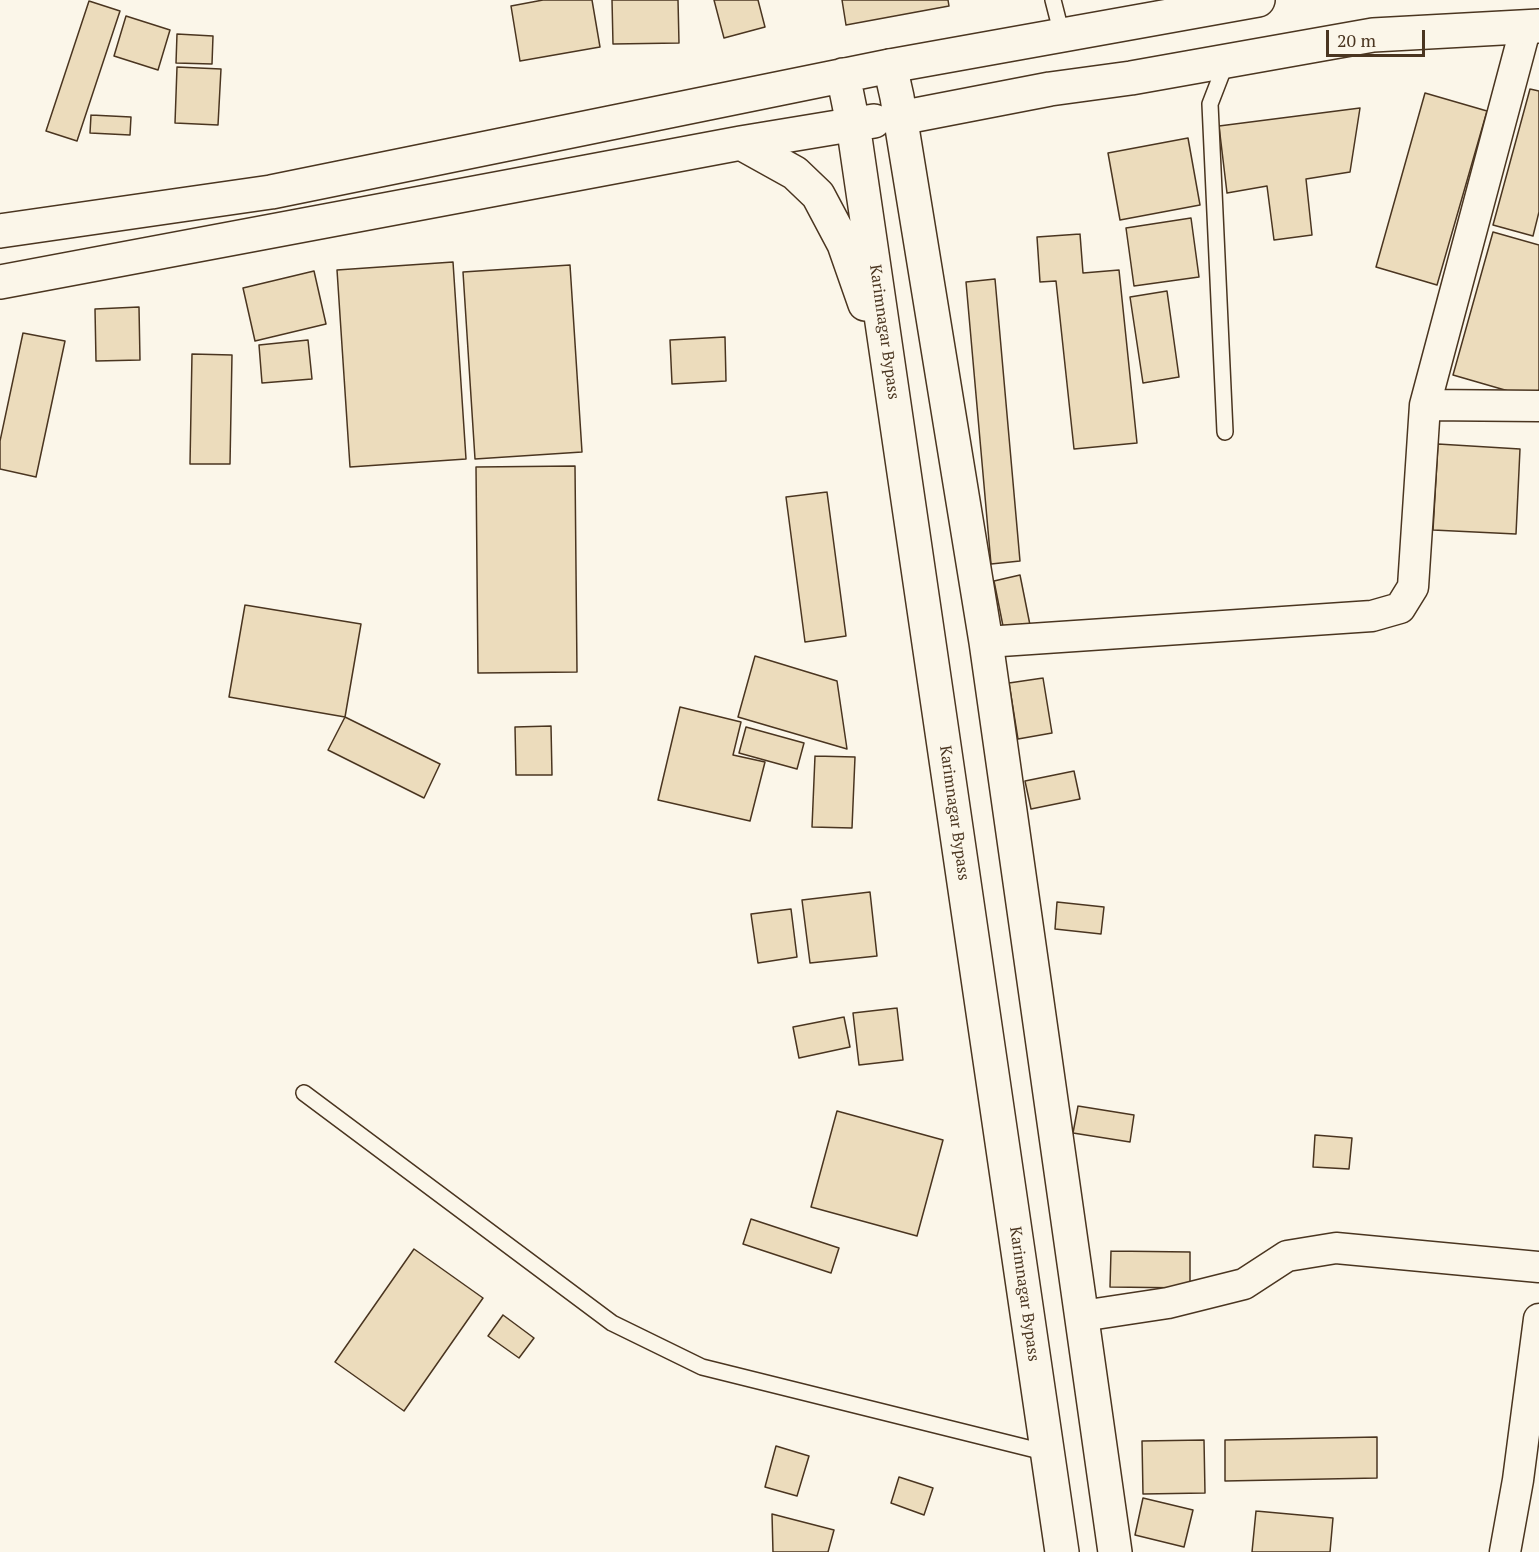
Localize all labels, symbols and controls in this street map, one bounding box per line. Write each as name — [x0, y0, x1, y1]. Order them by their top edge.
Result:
scale bar — [1329, 18, 1428, 56]
text: 20 m — [1337, 28, 1376, 52]
street label: Karimnagar Bypass — [865, 263, 903, 401]
street label: Karimnagar Bypass — [935, 744, 973, 882]
street label: Karimnagar Bypass — [1005, 1225, 1043, 1363]

